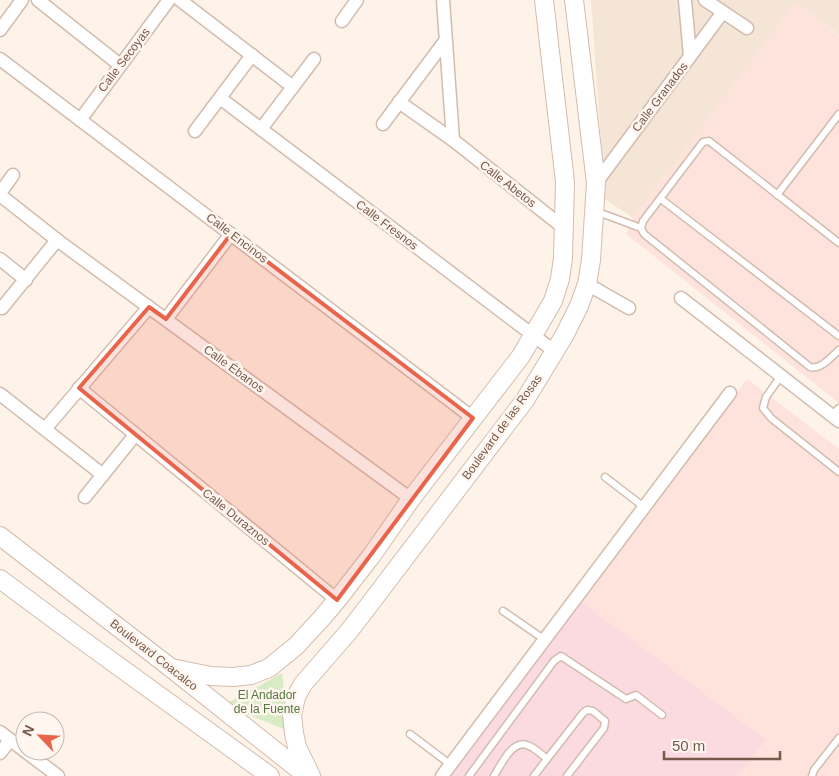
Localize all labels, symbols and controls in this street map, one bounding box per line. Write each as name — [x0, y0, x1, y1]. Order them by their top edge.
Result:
street label: Calle Secoyas — [95, 25, 153, 95]
street label: Calle Granados — [629, 59, 691, 135]
street label: Calle Abetos — [477, 158, 539, 210]
street label: Calle Fresnos — [353, 197, 421, 253]
street label: Calle Encinos — [203, 210, 271, 266]
street label: Calle Ébanos — [201, 342, 268, 396]
street label: Boulevard de las Rosas — [459, 372, 545, 482]
street label: Calle Duraznos — [200, 486, 272, 548]
street label: Boulevard Coacalco — [107, 616, 201, 694]
park label: El Andador de la Fuente — [234, 688, 301, 716]
north arrow — [15, 711, 65, 761]
text: N — [19, 723, 38, 738]
scale bar — [664, 728, 780, 760]
text: 50 m — [672, 737, 705, 754]

